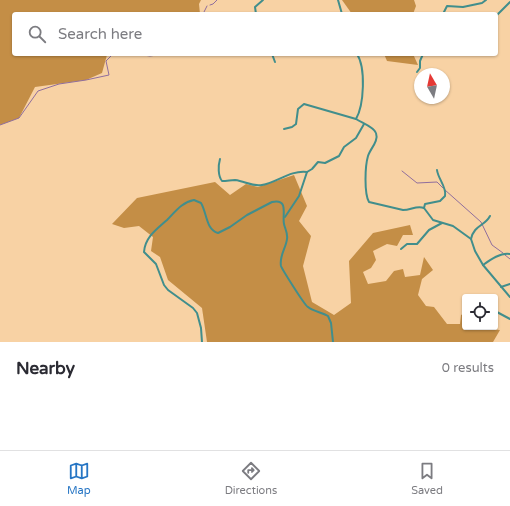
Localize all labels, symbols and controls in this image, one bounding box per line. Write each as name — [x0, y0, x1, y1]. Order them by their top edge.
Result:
search box — [12, 12, 498, 56]
icon: search — [26, 23, 48, 45]
text: Search here — [58, 25, 142, 43]
north arrow — [414, 68, 450, 104]
map controls — [462, 294, 498, 330]
button: locate — [462, 294, 498, 330]
text: Nearby — [16, 358, 75, 379]
text: 0 results — [442, 360, 494, 376]
tab: Map — [67, 460, 91, 497]
tab: Directions — [225, 460, 277, 497]
tab: Saved — [411, 460, 443, 497]

